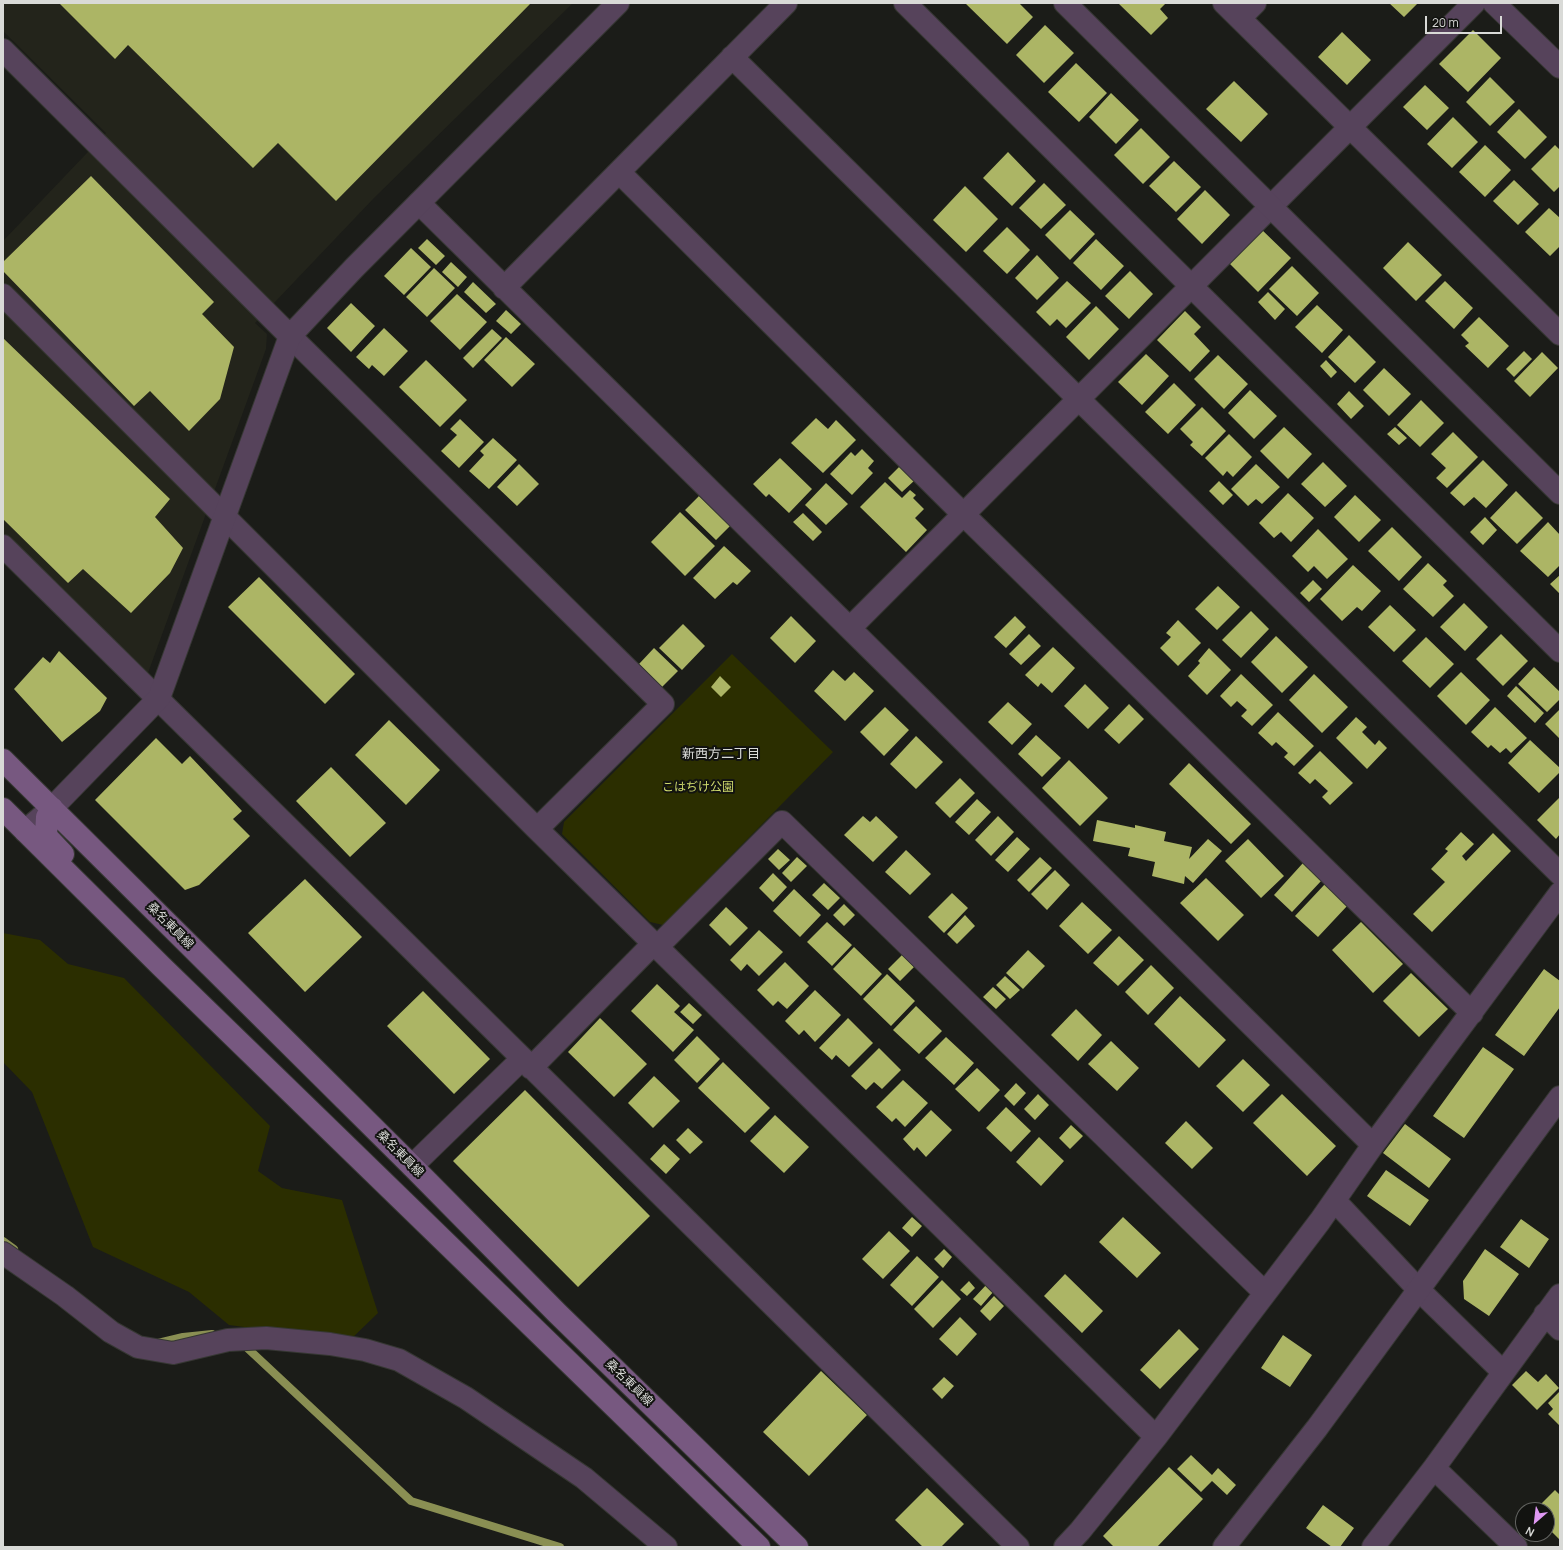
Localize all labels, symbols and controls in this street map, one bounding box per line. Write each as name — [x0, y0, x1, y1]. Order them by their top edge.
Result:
scale bar — [1427, 8, 1504, 34]
text: 20 m — [1432, 14, 1459, 31]
district label: 新西方二丁目 — [682, 746, 760, 762]
park label: こはぢけ公園 — [662, 781, 734, 795]
street label: 桑名東員線 — [144, 900, 196, 952]
street label: 桑名東員線 — [374, 1128, 426, 1180]
street label: 桑名東員線 — [602, 1357, 656, 1409]
north arrow — [1515, 1502, 1555, 1542]
text: N — [1523, 1524, 1537, 1541]

